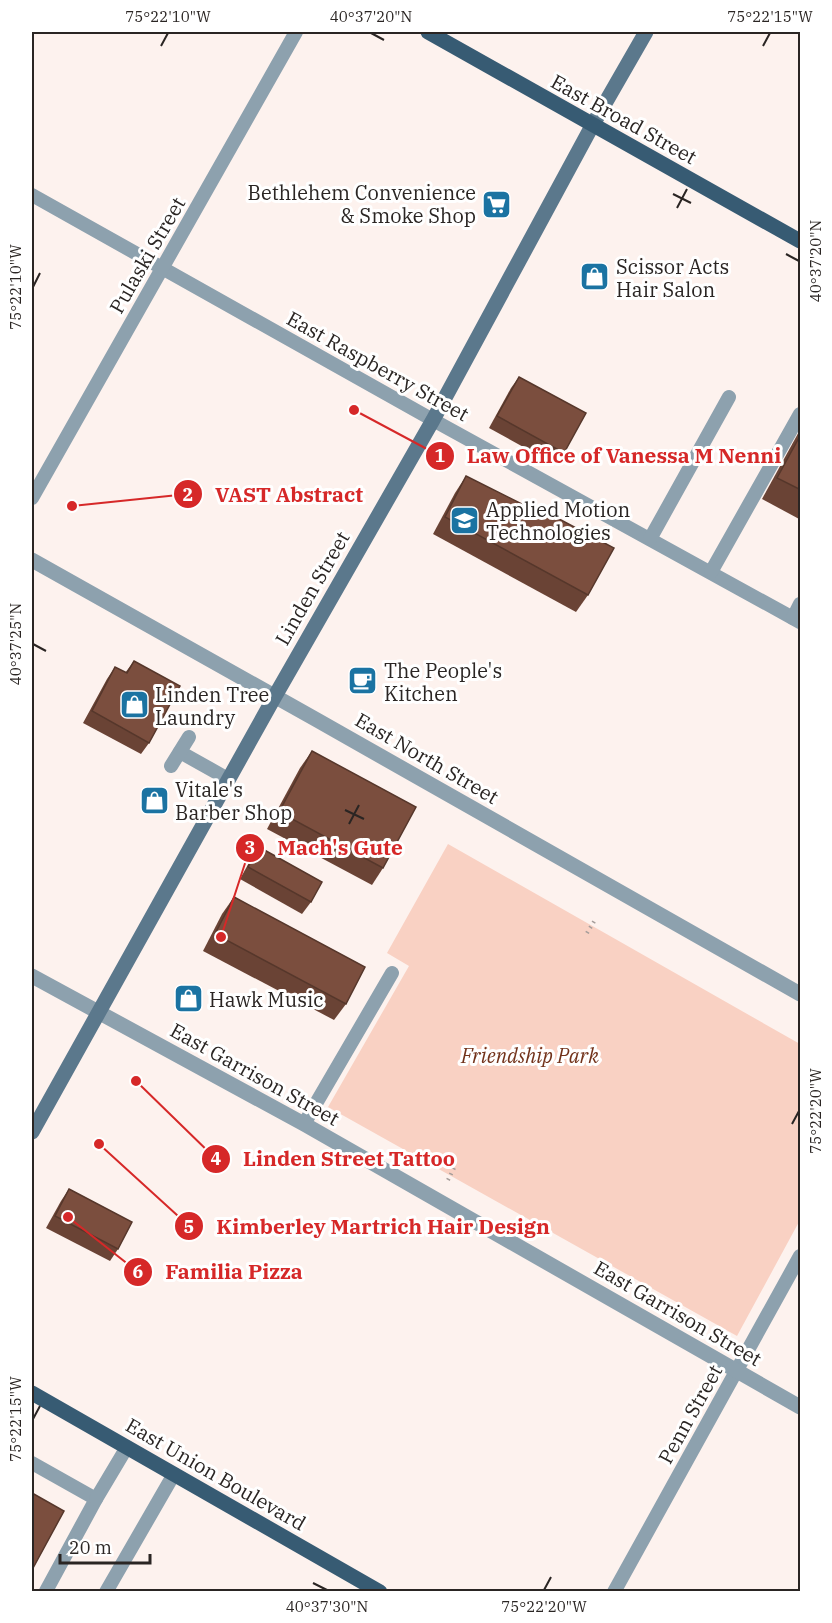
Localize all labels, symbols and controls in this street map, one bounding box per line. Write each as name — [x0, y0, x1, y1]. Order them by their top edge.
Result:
text: 75°22'10"W — [125, 7, 211, 26]
text: 40°37'20"N — [330, 7, 412, 26]
text: 75°22'15"W — [727, 7, 813, 26]
street label: East Broad Street — [546, 68, 702, 170]
place label: Bethlehem Convenience & Smoke Shop — [248, 179, 476, 229]
supermarket icon: Bethlehem Convenience & Smoke Shop — [481, 188, 513, 220]
street label: Pulaski Street — [103, 192, 191, 318]
text: 40°37'20"N — [806, 220, 825, 302]
text: 75°22'10"W — [6, 244, 25, 330]
place label: Scissor Acts Hair Salon — [616, 253, 729, 303]
shop icon: Scissor Acts Hair Salon — [579, 261, 611, 293]
street label: East Raspberry Street — [282, 305, 474, 427]
callout: Law Office of Vanessa M Nenni — [425, 437, 793, 476]
text: Law Office of Vanessa M Nenni — [467, 441, 781, 469]
text: 1 — [435, 444, 446, 467]
callout: VAST Abstract — [173, 475, 375, 514]
text: VAST Abstract — [215, 480, 363, 508]
text: 2 — [183, 483, 193, 506]
place label: Applied Motion Technologies — [486, 496, 630, 546]
school or university icon: Applied Motion Technologies — [449, 505, 481, 537]
street label: Linden Street — [268, 526, 356, 650]
text: 40°37'25"N — [6, 603, 25, 685]
place label: The People's Kitchen — [384, 657, 502, 707]
cafe icon: The People's Kitchen — [347, 665, 379, 697]
place label: Linden Tree Laundry — [155, 681, 269, 731]
shop icon: Linden Tree Laundry — [118, 689, 150, 721]
street label: East North Street — [350, 706, 504, 810]
place label: Vitale's Barber Shop — [175, 776, 292, 826]
shop icon: Vitale's Barber Shop — [138, 784, 170, 816]
callout: Mach's Gute — [235, 828, 415, 867]
text: Mach's Gute — [277, 833, 403, 861]
text: 3 — [245, 836, 255, 859]
shop icon: Hawk Music — [172, 983, 204, 1015]
place label: Hawk Music — [209, 986, 324, 1013]
street label: East Garrison Street — [166, 1016, 344, 1132]
park label: Friendship Park — [460, 1042, 599, 1069]
text: 75°22'20"W — [806, 1068, 825, 1154]
callout: Linden Street Tattoo — [201, 1139, 467, 1178]
text: Linden Street Tattoo — [243, 1144, 455, 1172]
text: 4 — [211, 1147, 222, 1170]
callout: Kimberley Martrich Hair Design — [174, 1207, 562, 1246]
text: Kimberley Martrich Hair Design — [216, 1212, 550, 1240]
text: 5 — [184, 1215, 194, 1238]
callout: Familia Pizza — [123, 1252, 315, 1291]
street label: East Garrison Street — [589, 1254, 767, 1372]
text: Familia Pizza — [165, 1257, 303, 1285]
text: 6 — [133, 1260, 144, 1283]
street label: Penn Street — [652, 1360, 728, 1468]
text: 75°22'15"W — [6, 1376, 25, 1462]
street label: East Union Boulevard — [121, 1411, 311, 1537]
scale bar — [60, 1527, 150, 1565]
text: 20 m — [69, 1536, 112, 1559]
text: 40°37'30"N — [286, 1597, 368, 1616]
text: 75°22'20"W — [501, 1597, 587, 1616]

